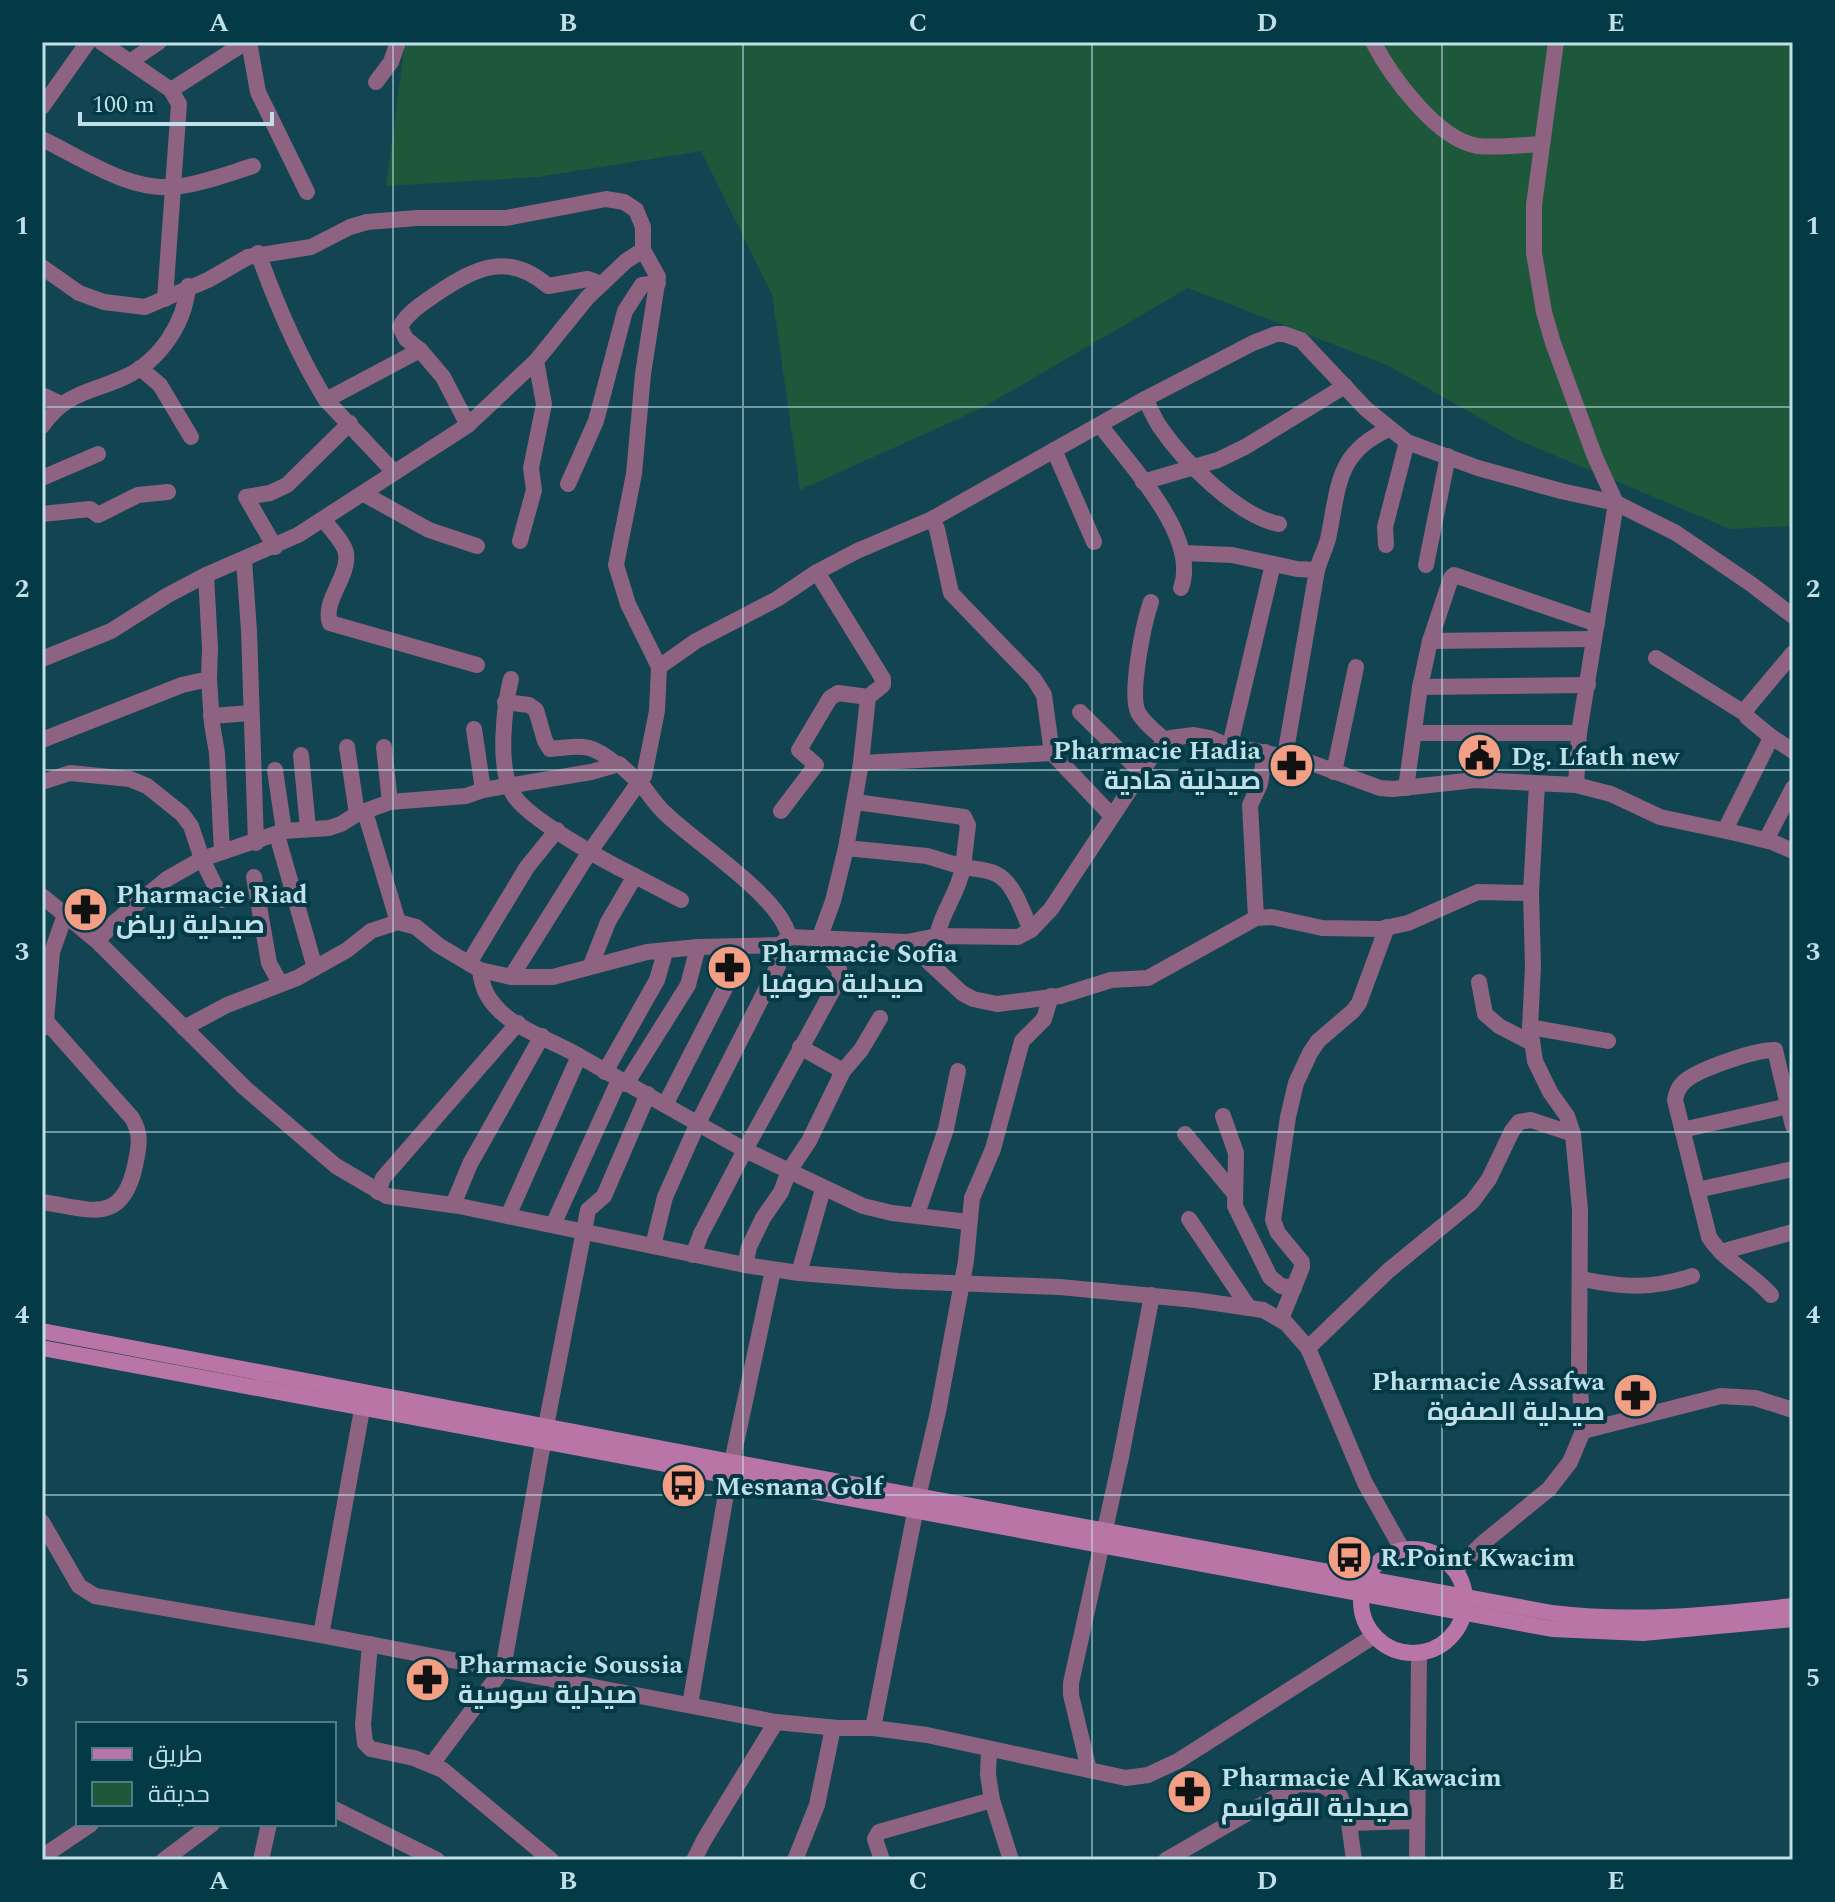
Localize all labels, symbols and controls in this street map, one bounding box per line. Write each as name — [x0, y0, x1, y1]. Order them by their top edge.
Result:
text: A — [209, 3, 229, 43]
text: B — [559, 3, 577, 43]
text: C — [909, 3, 927, 43]
text: D — [1257, 3, 1277, 43]
text: E — [1607, 3, 1625, 43]
scale bar — [80, 76, 272, 126]
text: 100 m — [92, 87, 155, 123]
text: 1 — [15, 206, 29, 246]
text: 1 — [1806, 206, 1820, 246]
text: 2 — [15, 569, 29, 609]
text: 2 — [1806, 569, 1820, 609]
place label: Pharmacie Hadia صيدلية هادية — [1053, 731, 1262, 801]
public building icon: Dg. Lfath new — [1456, 732, 1504, 780]
place label: Dg. Lfath new — [1511, 737, 1680, 777]
pharmacy icon: Pharmacie Hadia صيدلية هادية — [1268, 741, 1316, 789]
place label: Pharmacie Riad صيدلية رياض — [116, 875, 308, 945]
pharmacy icon: Pharmacie Riad صيدلية رياض — [61, 885, 109, 933]
text: 3 — [15, 932, 29, 972]
text: 3 — [1806, 932, 1820, 972]
place label: Pharmacie Sofia صيدلية صوفيا — [761, 934, 958, 1004]
pharmacy icon: Pharmacie Sofia صيدلية صوفيا — [706, 944, 754, 992]
text: 4 — [15, 1295, 30, 1335]
text: 4 — [1806, 1295, 1821, 1335]
place label: Pharmacie Assafwa صيدلية الصفوة — [1372, 1362, 1606, 1432]
pharmacy icon: Pharmacie Assafwa صيدلية الصفوة — [1612, 1372, 1660, 1420]
bus stop icon: Mesnana Golf — [660, 1462, 708, 1510]
place label: Mesnana Golf — [715, 1467, 884, 1507]
bus stop icon: R.Point Kwacim — [1325, 1533, 1373, 1581]
place label: R.Point Kwacim — [1380, 1538, 1575, 1578]
place label: Pharmacie Soussia صيدلية سوسية — [458, 1645, 684, 1715]
pharmacy icon: Pharmacie Soussia صيدلية سوسية — [403, 1655, 451, 1703]
text: 5 — [15, 1658, 29, 1698]
text: 5 — [1806, 1658, 1820, 1698]
legend — [76, 1722, 336, 1826]
text: طريق — [148, 1737, 203, 1773]
place label: Pharmacie Al Kawacim صيدلية القواسم — [1221, 1758, 1502, 1828]
pharmacy icon: Pharmacie Al Kawacim صيدلية القواسم — [1166, 1768, 1214, 1816]
text: حديقة — [148, 1777, 210, 1813]
text: A — [209, 1861, 229, 1901]
text: B — [559, 1861, 577, 1901]
text: C — [909, 1861, 927, 1901]
text: D — [1257, 1861, 1277, 1901]
text: E — [1607, 1861, 1625, 1901]

